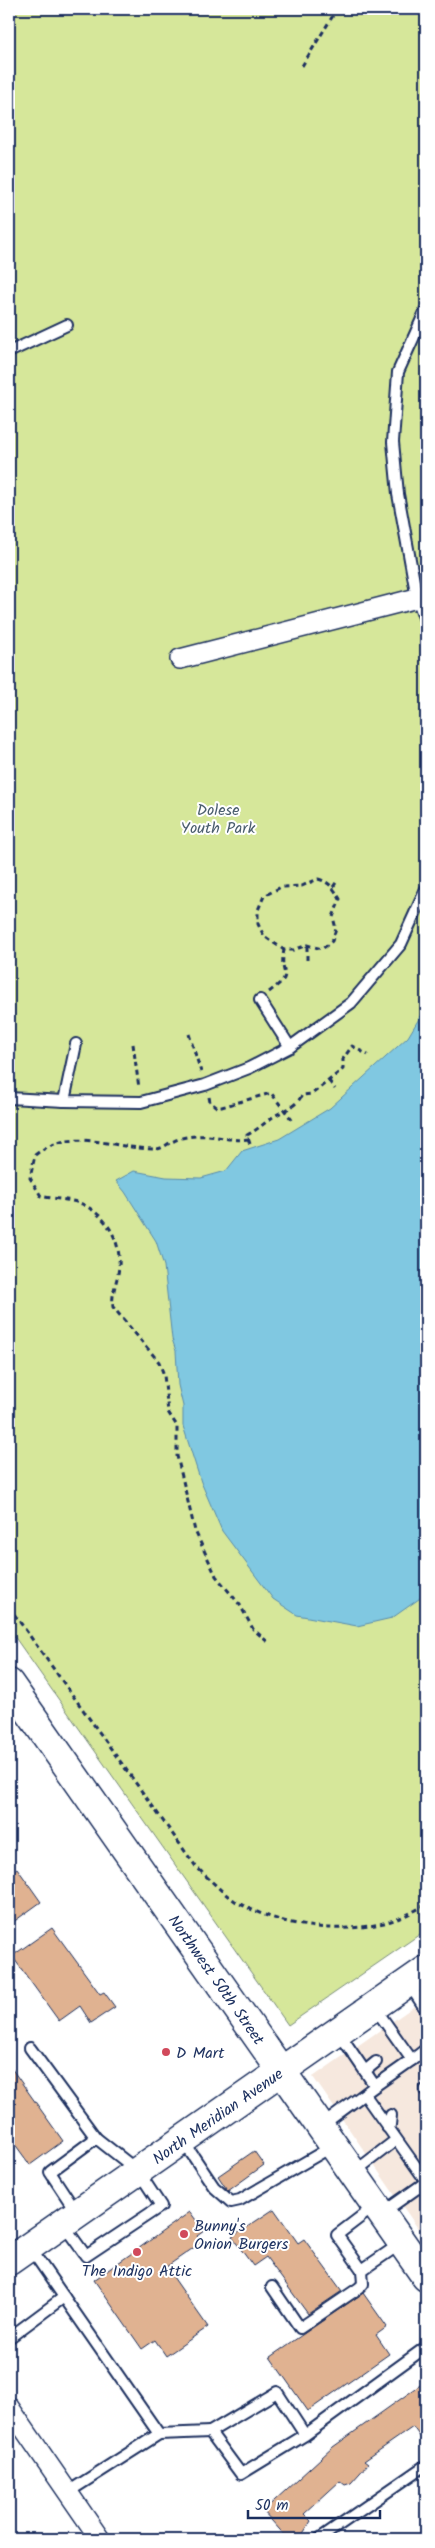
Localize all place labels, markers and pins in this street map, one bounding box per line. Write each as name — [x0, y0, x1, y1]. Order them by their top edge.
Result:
place label: D Mart — [176, 2041, 225, 2066]
marker: D Mart — [160, 2046, 172, 2058]
place label: Bunny's Onion Burgers — [194, 2214, 289, 2257]
marker: Bunny's Onion Burgers — [178, 2228, 190, 2240]
marker: The Indigo Attic — [131, 2246, 143, 2258]
place label: The Indigo Attic — [82, 2259, 192, 2284]

